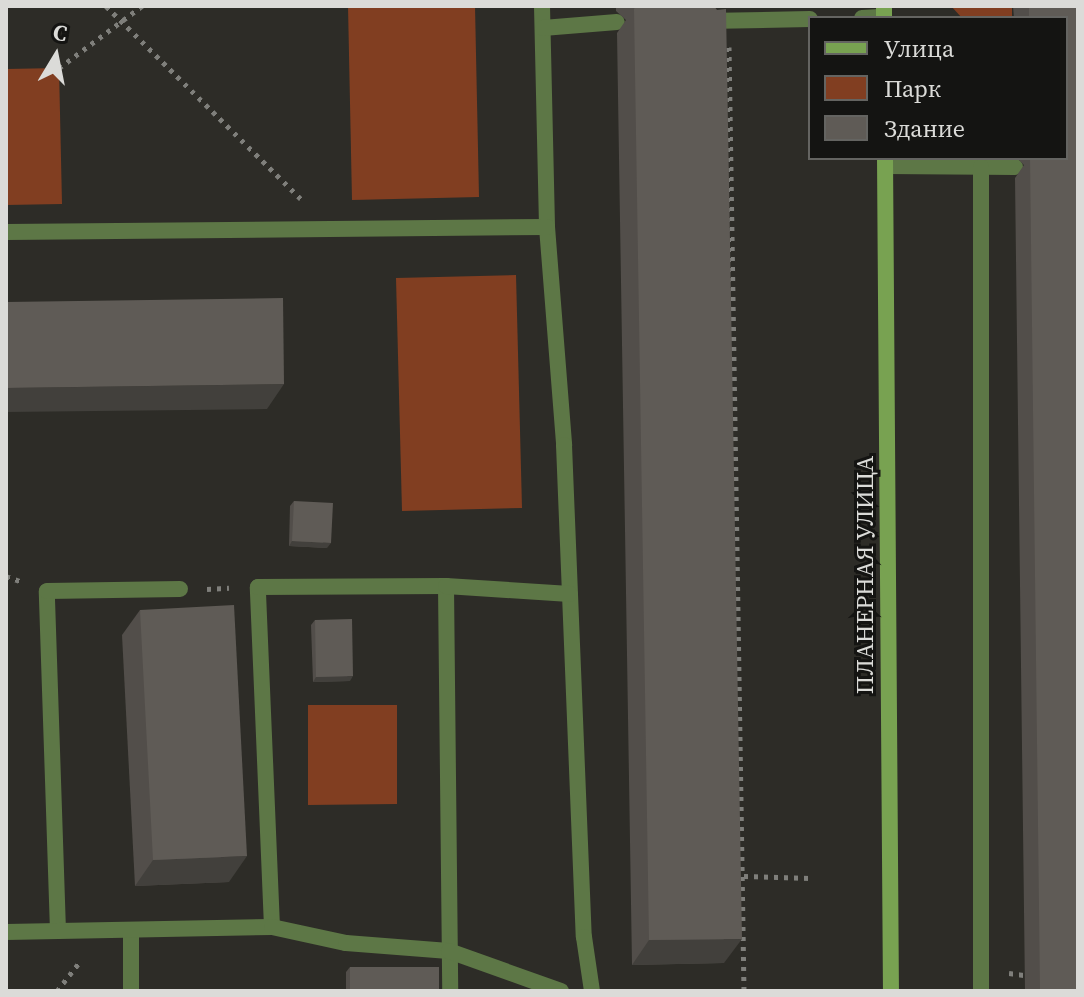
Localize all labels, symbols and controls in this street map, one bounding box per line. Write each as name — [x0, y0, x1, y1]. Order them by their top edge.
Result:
north arrow — [16, 16, 96, 96]
text: С — [51, 16, 70, 48]
legend — [808, 16, 1068, 160]
text: Улица — [884, 32, 954, 65]
text: Парк — [884, 72, 941, 105]
text: Здание — [884, 112, 965, 145]
street label: ПЛАНЕРНАЯ УЛИЦА — [851, 456, 879, 694]

